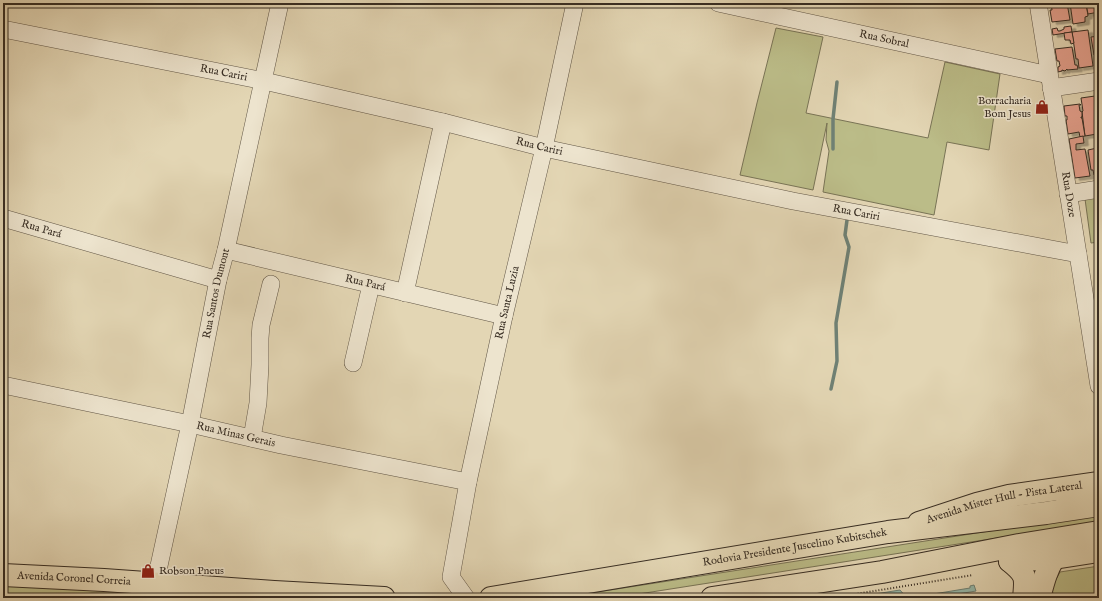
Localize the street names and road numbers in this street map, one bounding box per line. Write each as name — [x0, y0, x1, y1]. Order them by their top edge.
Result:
street label: Rua Sobral — [858, 27, 910, 51]
street label: Rua Cariri — [199, 61, 249, 85]
street label: Rua Cariri — [514, 134, 564, 159]
street label: Rua Doze — [1058, 171, 1079, 218]
street label: Rua Cariri — [831, 202, 881, 224]
street label: Rua Pará — [20, 217, 63, 242]
street label: Rua Santos Dumont — [200, 247, 233, 340]
street label: Rua Santa Luzia — [492, 264, 523, 341]
street label: Rua Pará — [344, 271, 387, 295]
street label: Rua Minas Gerais — [195, 419, 277, 451]
street label: Avenida Mister Hull - Pista Lateral — [924, 479, 1083, 527]
street label: Rodovia Presidente Juscelino Kubitschek — [702, 525, 888, 570]
street label: Avenida Coronel Correia — [16, 569, 131, 589]

